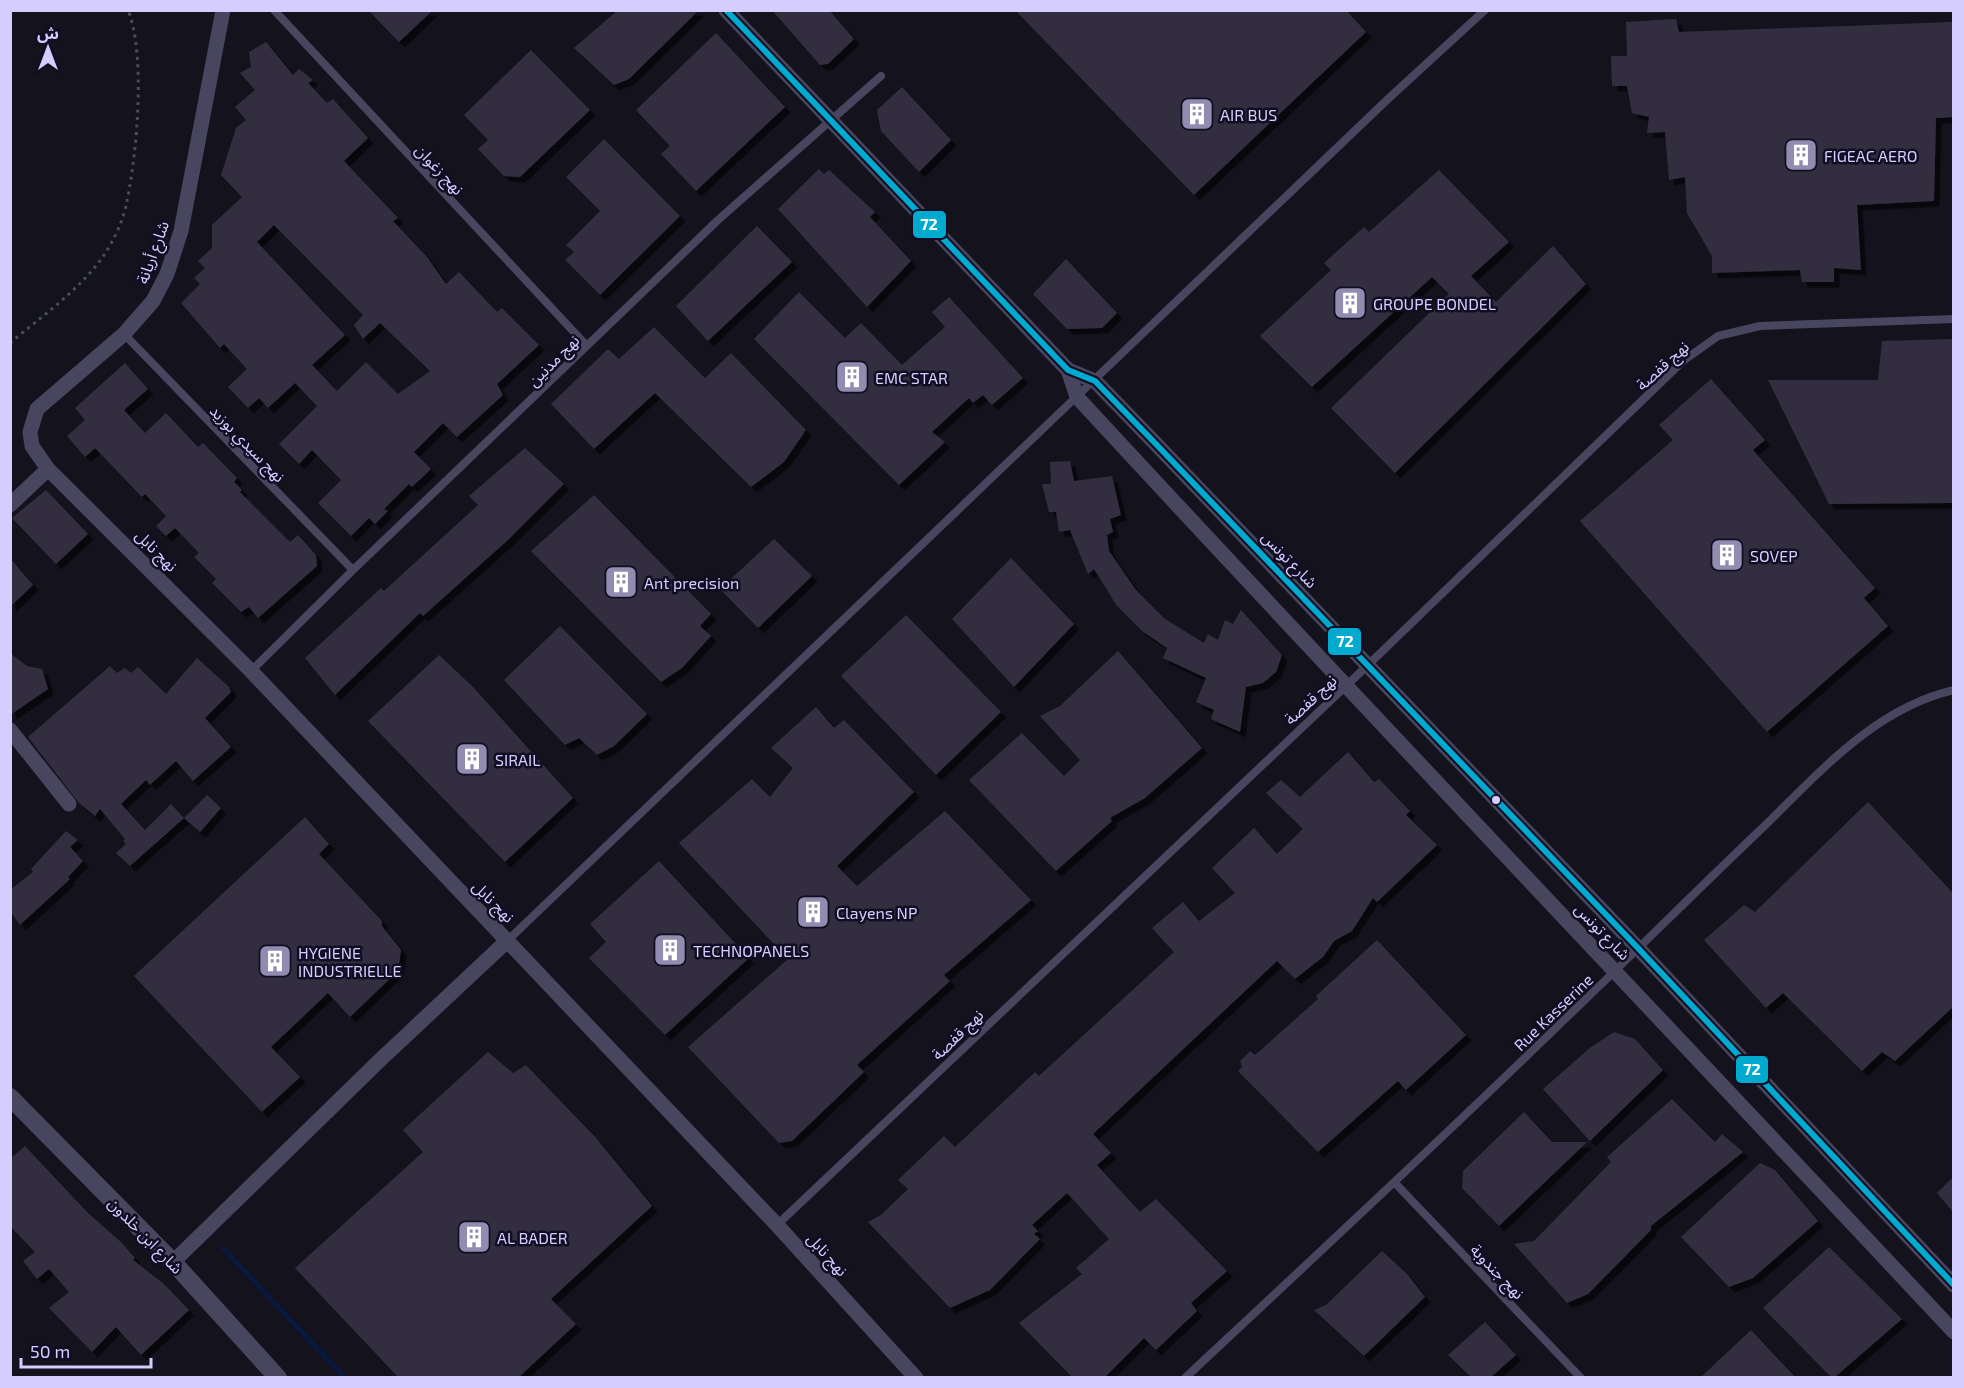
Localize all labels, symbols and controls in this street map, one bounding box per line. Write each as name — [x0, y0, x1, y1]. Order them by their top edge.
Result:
north arrow — [18, 18, 78, 78]
text: ش — [37, 23, 59, 43]
building icon: AIR BUS — [1179, 96, 1215, 132]
place label: AIR BUS — [1220, 105, 1277, 124]
building icon: FIGEAC AERO — [1783, 137, 1819, 173]
street label: نهج زغوان — [409, 140, 468, 201]
place label: FIGEAC AERO — [1824, 146, 1918, 165]
line badge: 72 — [912, 210, 947, 239]
text: 72 — [920, 214, 938, 233]
street label: شارع أريانة — [132, 218, 176, 287]
building icon: GROUPE BONDEL — [1332, 285, 1368, 321]
place label: GROUPE BONDEL — [1373, 294, 1496, 313]
street label: نهج مدنين — [523, 330, 586, 393]
street label: نهج قفصة — [1632, 336, 1695, 397]
building icon: EMC STAR — [834, 359, 870, 395]
place label: EMC STAR — [875, 368, 948, 387]
street label: نهج سيدي بوزيد — [204, 401, 289, 488]
street label: نهج نابل — [129, 525, 182, 578]
street label: شارع تونس — [1255, 527, 1322, 594]
building icon: SOVEP — [1709, 537, 1745, 573]
place label: SOVEP — [1750, 546, 1798, 565]
building icon: Ant precision — [603, 564, 639, 600]
place label: Ant precision — [644, 573, 739, 592]
line badge: 72 — [1327, 627, 1362, 656]
text: 72 — [1336, 631, 1354, 650]
street label: نهج قفصة — [1280, 670, 1343, 731]
building icon: SIRAIL — [454, 741, 490, 777]
place label: SIRAIL — [495, 750, 540, 769]
unlabelled marker — [1490, 794, 1502, 806]
street label: نهج نابل — [466, 876, 519, 929]
building icon: Clayens NP — [795, 894, 831, 930]
street label: شارع تونس — [1568, 899, 1635, 966]
place label: Clayens NP — [836, 903, 917, 922]
building icon: TECHNOPANELS — [652, 932, 688, 968]
place label: TECHNOPANELS — [693, 941, 809, 960]
building icon: HYGIENE INDUSTRIELLE — [257, 943, 293, 979]
place label: HYGIENE INDUSTRIELLE — [298, 943, 402, 980]
street label: Rue Kasserine — [1510, 970, 1596, 1054]
street label: نهج قفصة — [927, 1005, 990, 1066]
line badge: 72 — [1735, 1055, 1769, 1084]
text: 72 — [1743, 1059, 1761, 1078]
street label: شارع ابن خلدون — [102, 1193, 187, 1280]
building icon: AL BADER — [456, 1219, 492, 1255]
place label: AL BADER — [497, 1228, 568, 1247]
street label: نهج نابل — [801, 1229, 852, 1282]
street label: نهج جندوبة — [1464, 1240, 1529, 1305]
scale bar — [21, 1331, 152, 1369]
text: 50 m — [30, 1340, 70, 1362]

